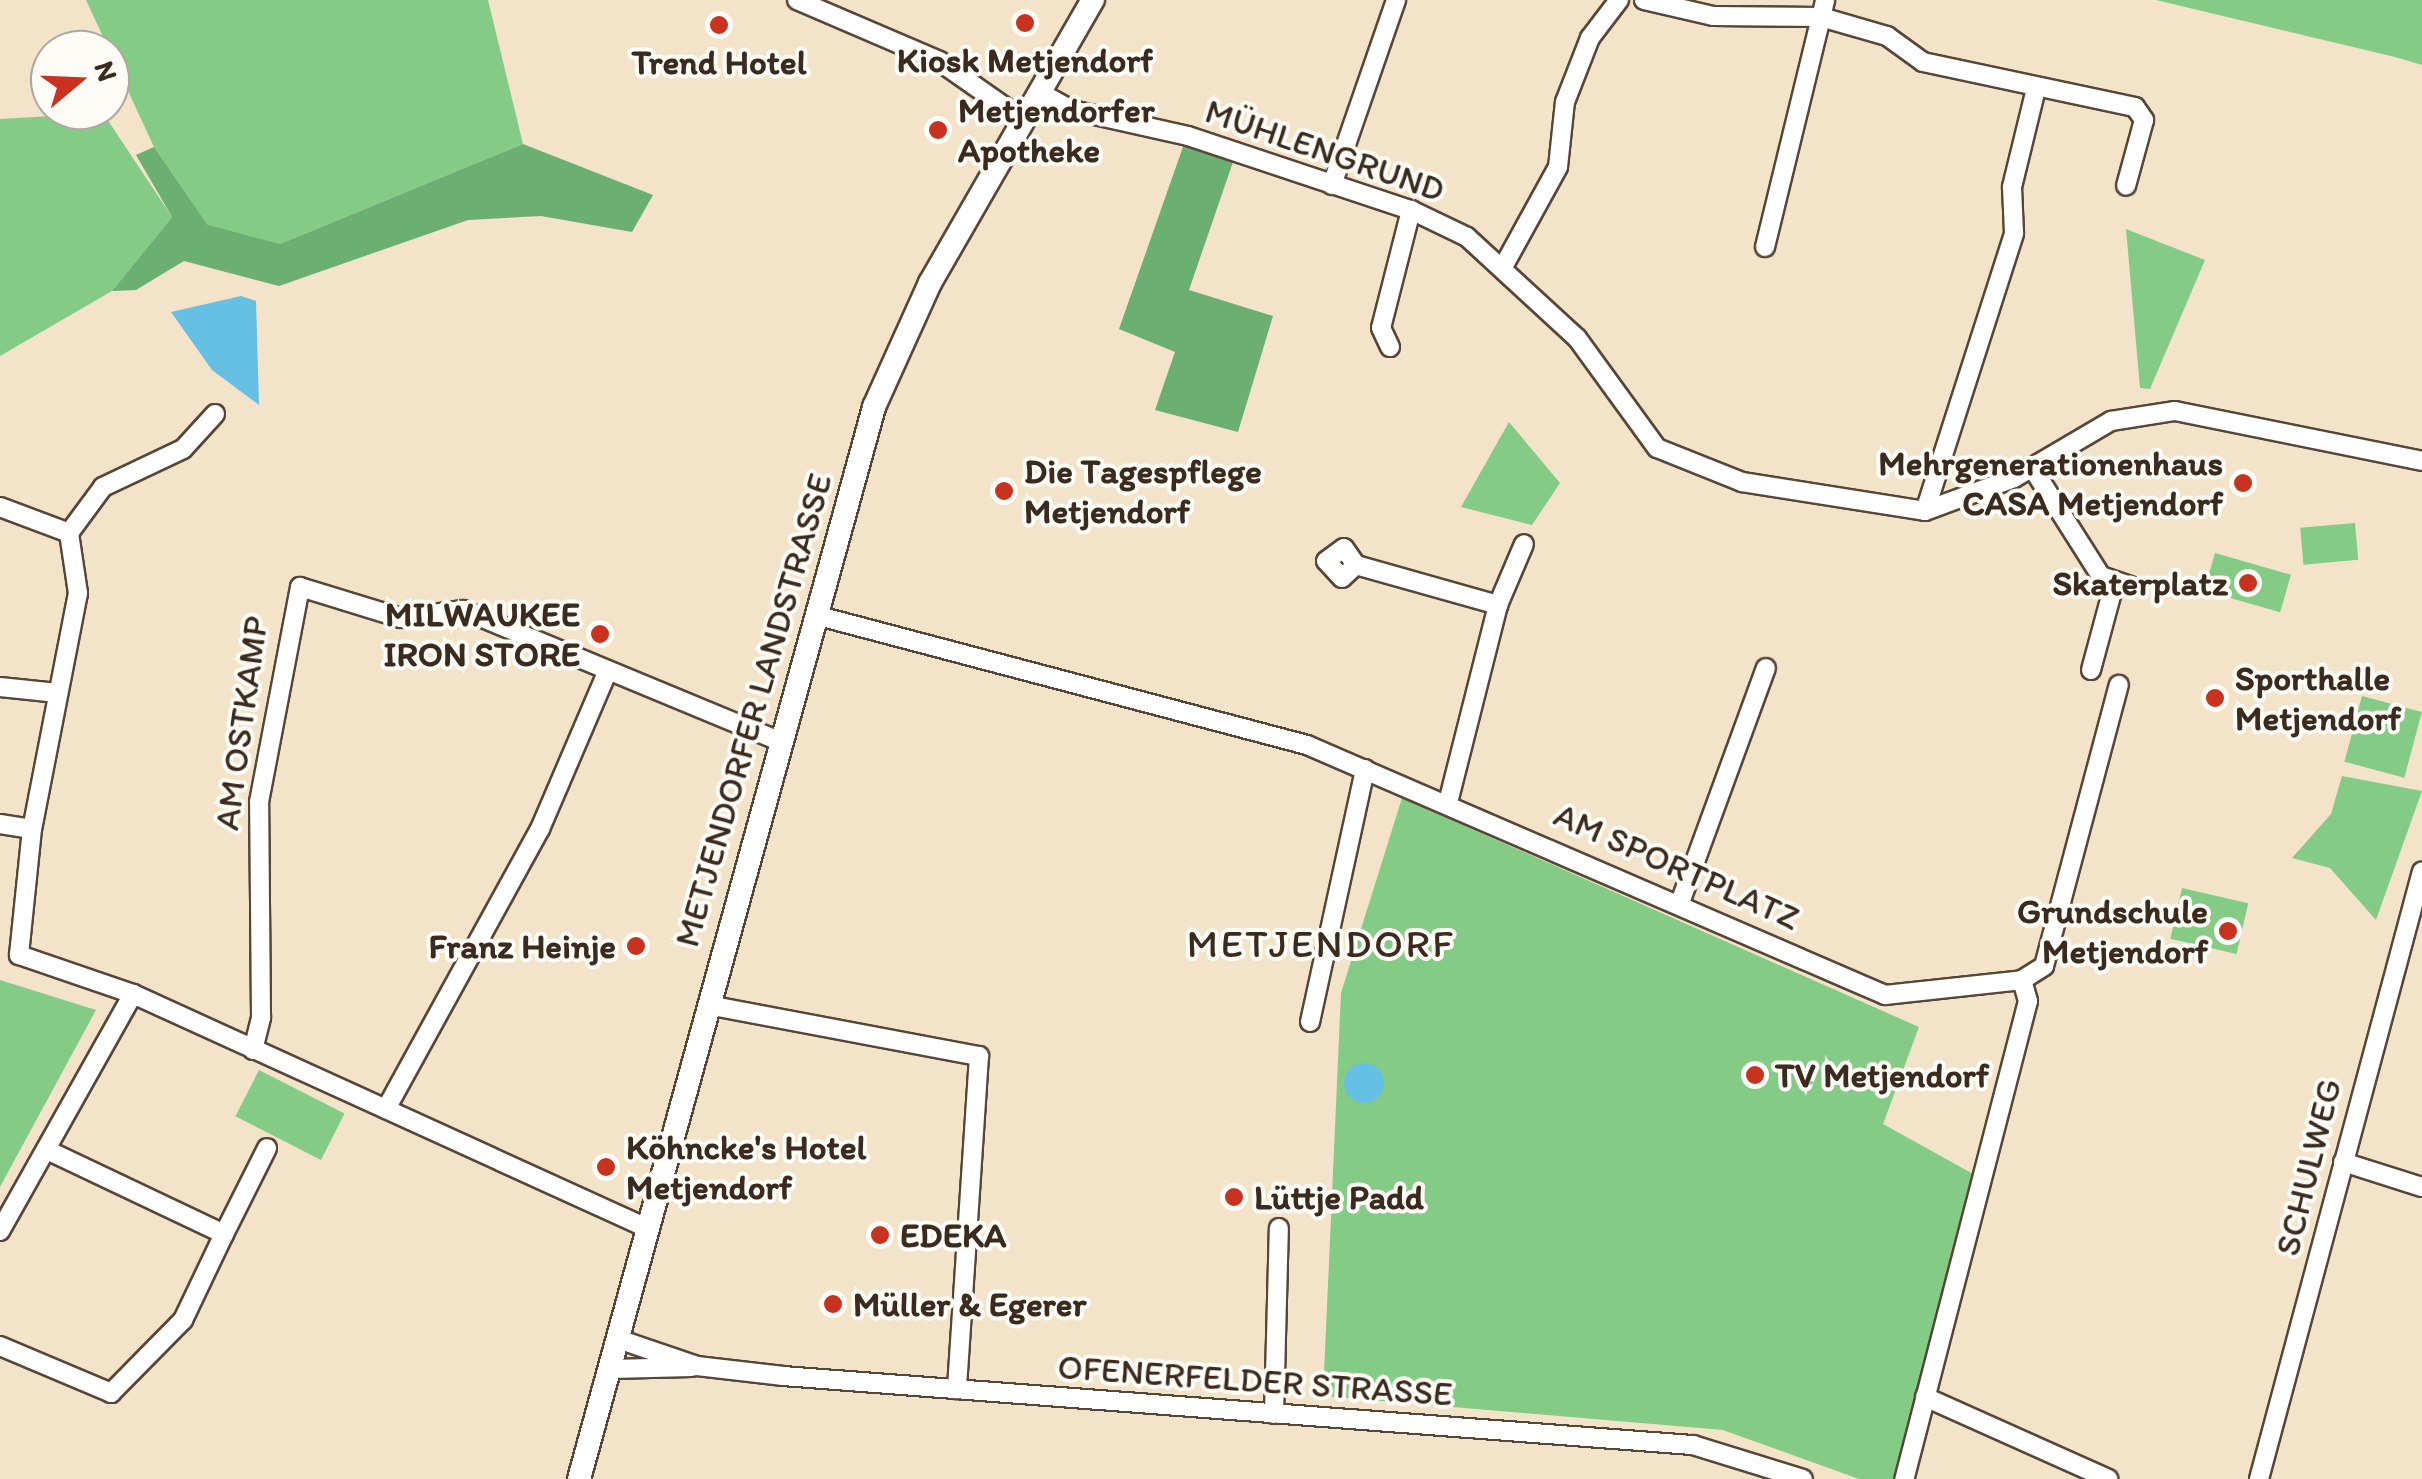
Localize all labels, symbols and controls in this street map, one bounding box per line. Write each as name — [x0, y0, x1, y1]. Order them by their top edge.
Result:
marker: Kiosk Metjendorf — [1014, 12, 1036, 34]
marker: Trend Hotel — [708, 14, 730, 36]
north arrow — [30, 30, 130, 130]
place label: Kiosk Metjendorf — [897, 39, 1153, 81]
place label: Trend Hotel — [632, 41, 806, 83]
text: N — [87, 56, 126, 85]
place label: Metjendorfer Apotheke — [958, 89, 1155, 171]
street label: MÜHLENGRUND — [1200, 89, 1450, 211]
marker: Metjendorfer Apotheke — [927, 119, 949, 141]
place label: Mehrgenerationenhaus CASA Metjendorf — [1878, 442, 2223, 524]
place label: Die Tagespflege Metjendorf — [1024, 450, 1258, 532]
street label: METJENDORFER LANDSTRASSE — [665, 468, 841, 952]
marker: Mehrgenerationenhaus CASA Metjendorf — [2232, 472, 2254, 494]
marker: Die Tagespflege Metjendorf — [993, 480, 1015, 502]
place label: Skaterplatz — [2052, 562, 2228, 604]
marker: Skaterplatz — [2237, 572, 2259, 594]
place label: MILWAUKEE IRON STORE — [383, 593, 580, 675]
street label: AM OSTKAMP — [205, 614, 277, 832]
marker: MILWAUKEE IRON STORE — [589, 623, 611, 645]
place label: Sporthalle Metjendorf — [2235, 657, 2401, 739]
marker: Sporthalle Metjendorf — [2204, 687, 2226, 709]
street label: AM SPORTPLATZ — [1548, 793, 1806, 939]
place label: Grundschule Metjendorf — [2017, 890, 2208, 972]
district label: METJENDORF — [1186, 919, 1456, 967]
marker: Grundschule Metjendorf — [2217, 920, 2239, 942]
place label: Franz Heinje — [428, 925, 616, 967]
marker: Franz Heinje — [625, 935, 647, 957]
place label: TV Metjendorf — [1775, 1054, 1989, 1096]
marker: TV Metjendorf — [1744, 1064, 1766, 1086]
street label: SCHULWEG — [2266, 1074, 2350, 1260]
place label: Köhncke's Hotel Metjendorf — [626, 1126, 866, 1208]
marker: Köhncke's Hotel Metjendorf — [595, 1156, 617, 1178]
place label: Lüttje Padd — [1254, 1176, 1424, 1218]
marker: Lüttje Padd — [1223, 1186, 1245, 1208]
place label: EDEKA — [900, 1214, 1006, 1256]
marker: EDEKA — [869, 1224, 891, 1246]
place label: Müller & Egerer — [853, 1283, 1086, 1325]
marker: Müller & Egerer — [822, 1293, 844, 1315]
street label: OFENERFELDER STRASSE — [1056, 1345, 1454, 1415]

